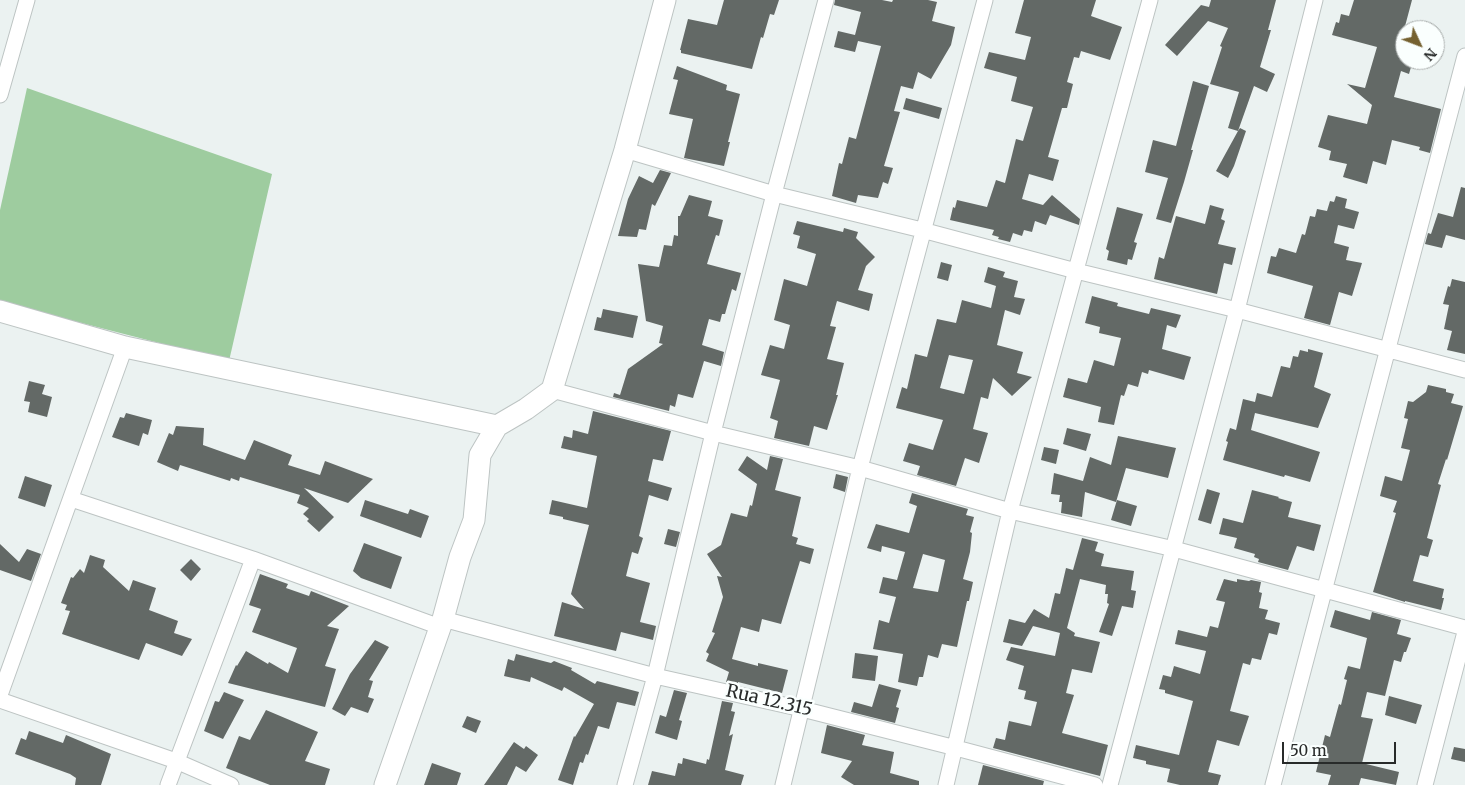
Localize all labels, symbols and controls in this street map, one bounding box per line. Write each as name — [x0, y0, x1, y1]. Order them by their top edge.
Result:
north arrow — [1395, 20, 1445, 70]
text: N — [1420, 44, 1441, 65]
street label: Rua 12.315 — [724, 681, 814, 721]
scale bar — [1285, 732, 1399, 764]
text: 50 m — [1290, 741, 1327, 760]

